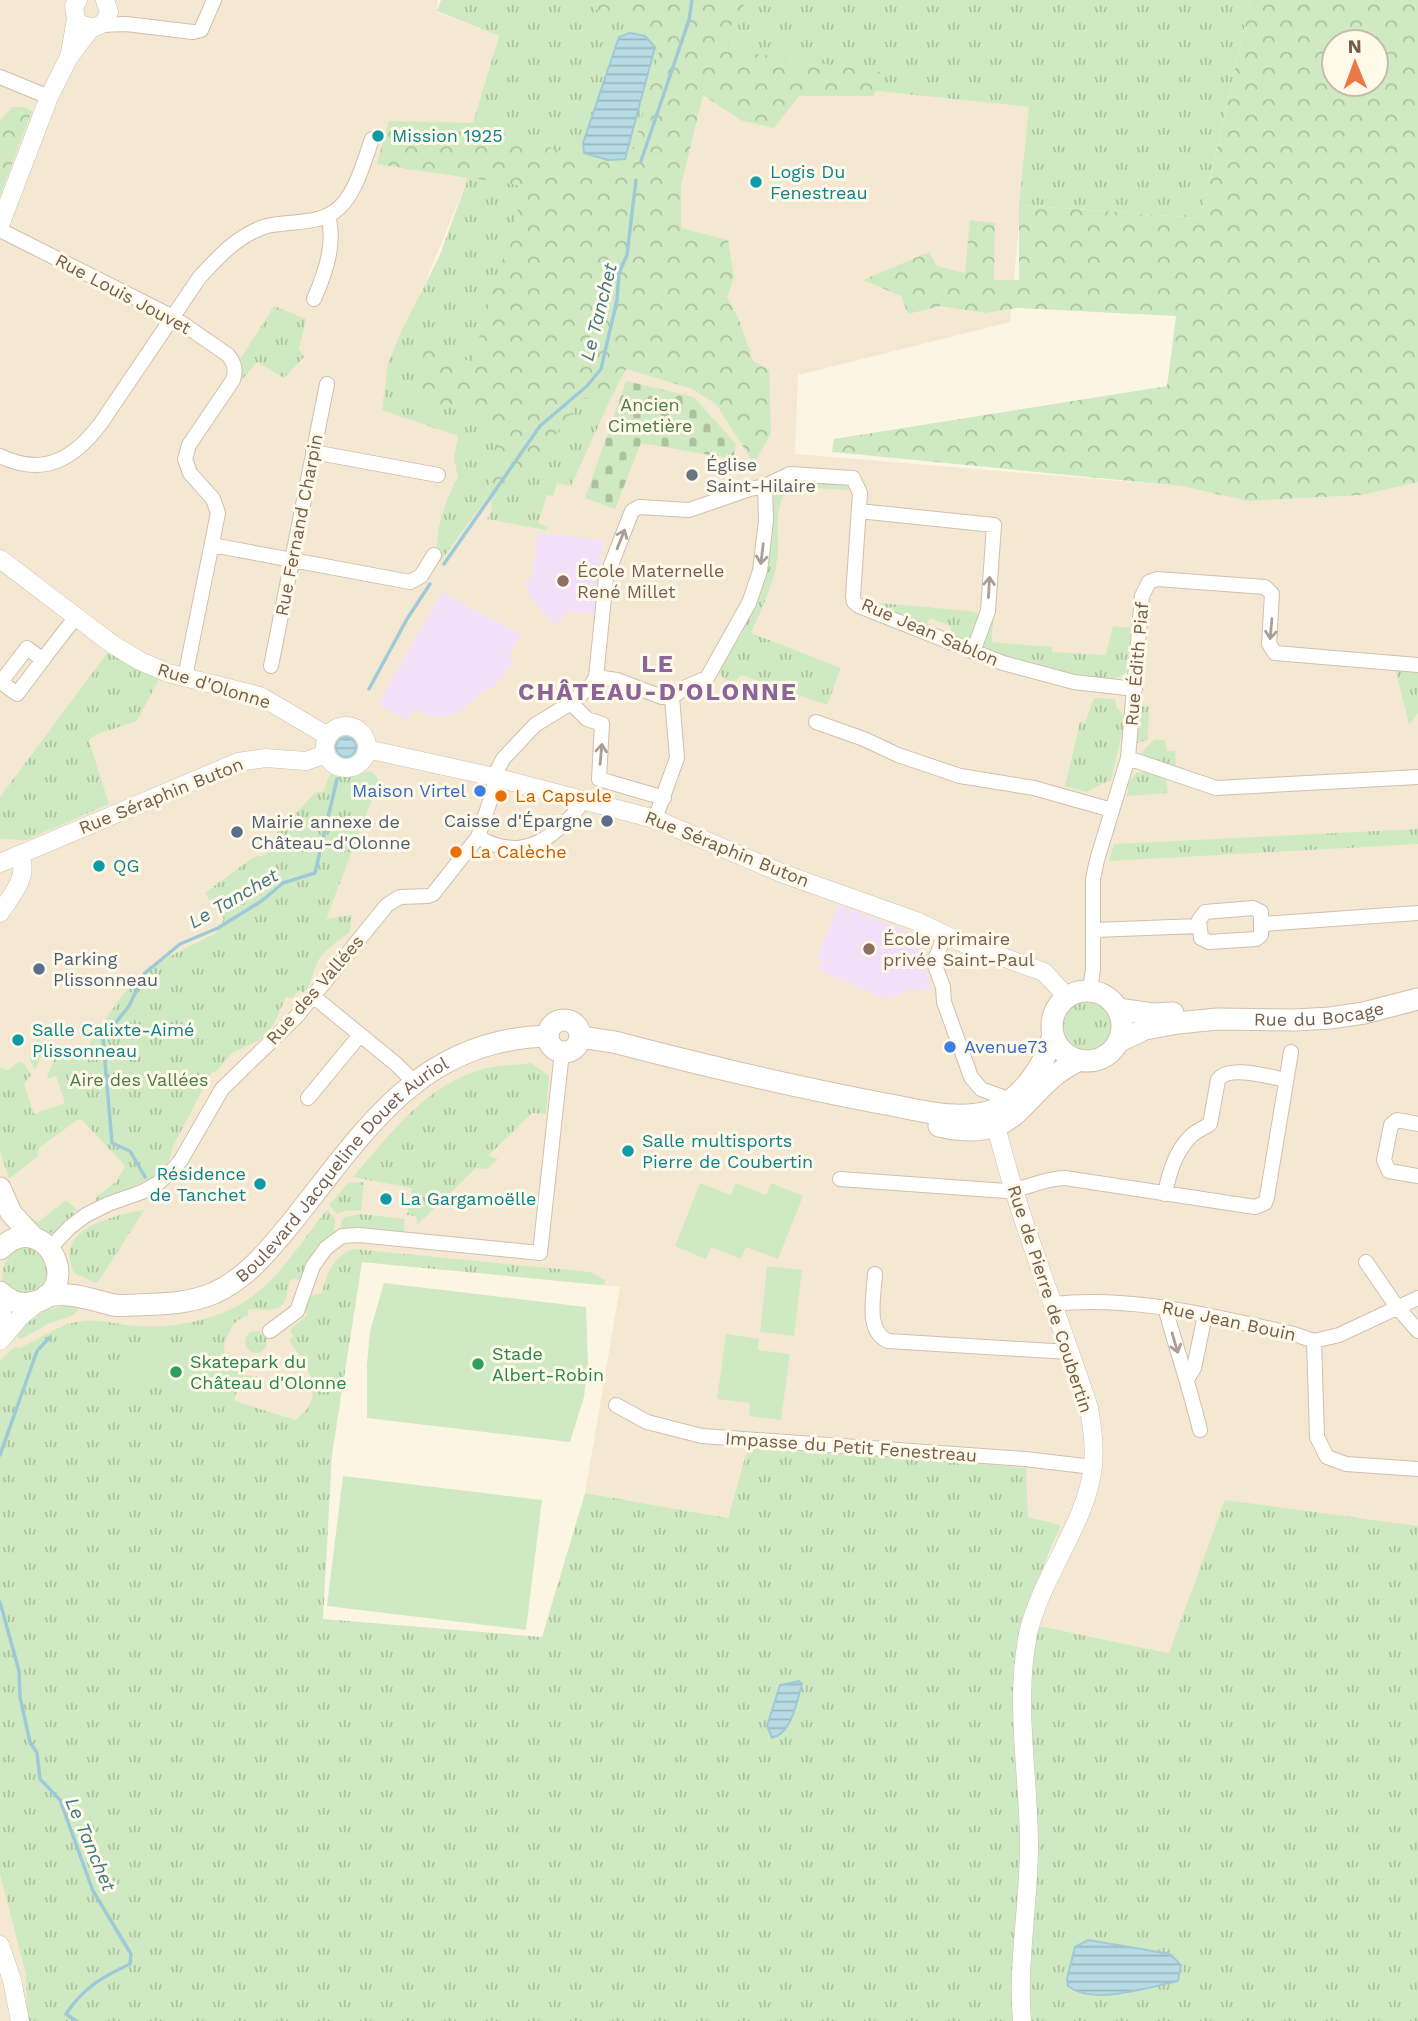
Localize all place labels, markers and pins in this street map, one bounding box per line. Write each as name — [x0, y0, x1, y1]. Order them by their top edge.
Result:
place label: Mission 1925 — [392, 125, 503, 146]
marker: Mission 1925 — [370, 128, 386, 144]
place label: Logis Du Fenestreau — [770, 161, 868, 203]
marker: Logis Du Fenestreau — [748, 174, 764, 190]
place label: Église Saint-Hilaire — [706, 454, 816, 496]
marker: Église Saint-Hilaire — [684, 467, 700, 483]
place label: École Maternelle René Millet — [577, 560, 724, 602]
marker: École Maternelle René Millet — [555, 573, 571, 589]
place label: Maison Virtel — [352, 780, 466, 801]
marker: Maison Virtel — [472, 783, 488, 799]
place label: La Capsule — [515, 785, 612, 806]
marker: La Capsule — [493, 788, 509, 804]
place label: Caisse d'Épargne — [444, 810, 593, 831]
place label: Mairie annexe de Château-d'Olonne — [251, 811, 411, 853]
marker: Caisse d'Épargne — [599, 813, 615, 829]
marker: Mairie annexe de Château-d'Olonne — [229, 824, 245, 840]
place label: La Calèche — [470, 841, 567, 862]
marker: La Calèche — [448, 844, 464, 860]
place label: QG — [113, 855, 140, 876]
marker: QG — [91, 858, 107, 874]
place label: École primaire privée Saint-Paul — [883, 928, 1035, 970]
marker: École primaire privée Saint-Paul — [861, 941, 877, 957]
place label: Parking Plissonneau — [53, 948, 158, 990]
marker: Parking Plissonneau — [31, 961, 47, 977]
place label: Salle Calixte-Aimé Plissonneau — [32, 1019, 194, 1061]
marker: Salle Calixte-Aimé Plissonneau — [10, 1032, 26, 1048]
place label: Avenue73 — [964, 1036, 1048, 1057]
marker: Avenue73 — [942, 1039, 958, 1055]
place label: Salle multisports Pierre de Coubertin — [642, 1130, 813, 1172]
marker: Salle multisports Pierre de Coubertin — [620, 1143, 636, 1159]
place label: Résidence de Tanchet — [149, 1163, 246, 1205]
marker: Résidence de Tanchet — [252, 1176, 268, 1192]
place label: La Gargamoëlle — [400, 1188, 536, 1209]
marker: La Gargamoëlle — [378, 1191, 394, 1207]
place label: Stade Albert-Robin — [492, 1343, 604, 1385]
place label: Skatepark du Château d'Olonne — [190, 1351, 347, 1393]
marker: Stade Albert-Robin — [470, 1356, 486, 1372]
marker: Skatepark du Château d'Olonne — [168, 1364, 184, 1380]

